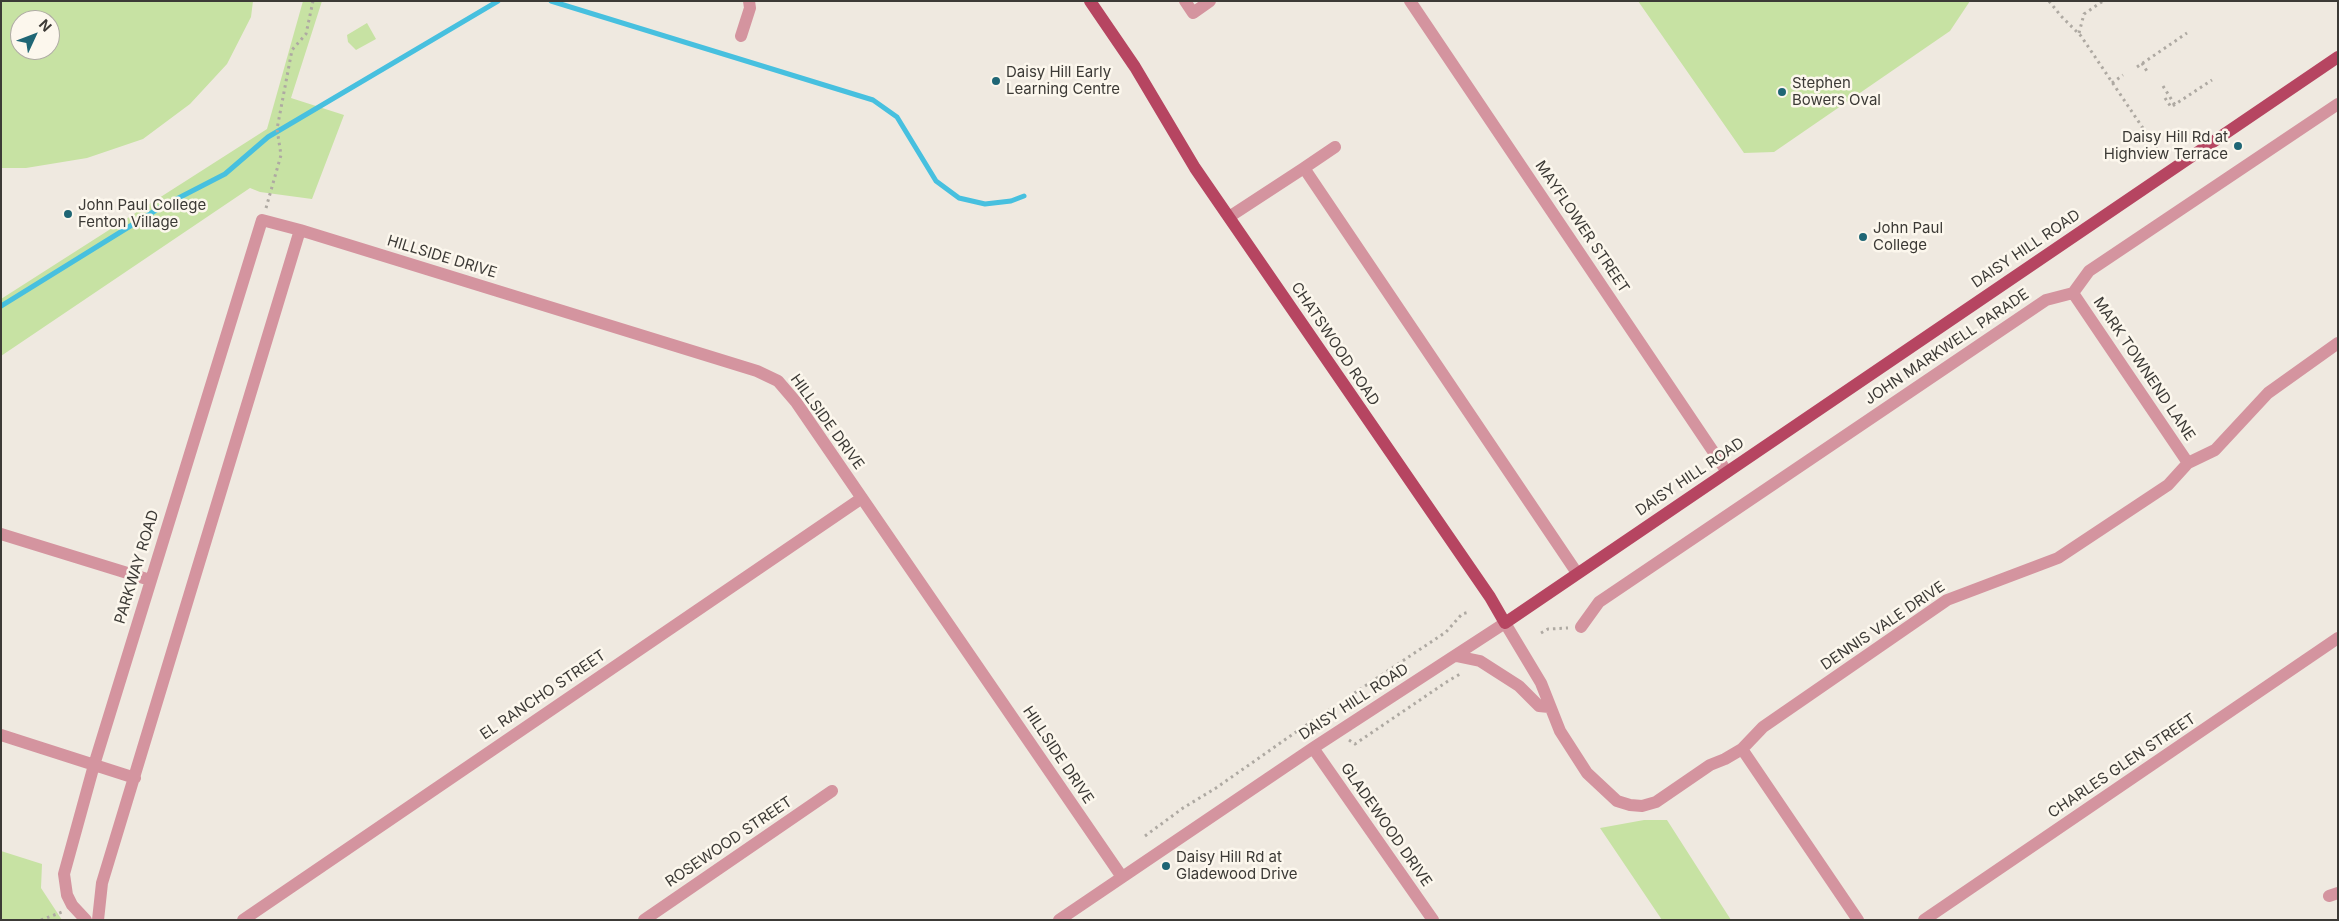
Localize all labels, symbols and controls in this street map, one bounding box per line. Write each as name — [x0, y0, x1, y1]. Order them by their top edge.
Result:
north arrow — [10, 10, 60, 60]
text: N — [36, 15, 55, 35]
place label: Daisy Hill Early Learning Centre — [1006, 63, 1120, 98]
place label: Stephen Bowers Oval — [1792, 74, 1881, 109]
marker: Daisy Hill Early Learning Centre — [990, 75, 1002, 87]
marker: Stephen Bowers Oval — [1776, 86, 1788, 98]
place label: Daisy Hill Rd at Highview Terrace — [2104, 128, 2228, 163]
marker: Daisy Hill Rd at Highview Terrace — [2232, 140, 2244, 152]
street label: MAYFLOWER STREET — [1531, 157, 1633, 297]
place label: John Paul College Fenton Village — [78, 196, 206, 231]
street label: DAISY HILL ROAD — [1968, 206, 2084, 292]
marker: John Paul College Fenton Village — [62, 208, 74, 220]
place label: John Paul College — [1873, 219, 1943, 254]
marker: John Paul College — [1857, 231, 1869, 243]
street label: HILLSIDE DRIVE — [385, 232, 499, 282]
street label: CHATSWOOD ROAD — [1287, 279, 1383, 409]
street label: JOHN MARKWELL PARADE — [1862, 285, 2032, 409]
street label: MARK TOWNEND LANE — [2089, 294, 2199, 444]
street label: HILLSIDE DRIVE — [786, 371, 868, 473]
street label: DAISY HILL ROAD — [1632, 434, 1748, 520]
street label: PARKWAY ROAD — [111, 508, 163, 626]
street label: DENNIS VALE DRIVE — [1818, 578, 1948, 674]
street label: EL RANCHO STREET — [477, 646, 609, 744]
street label: DAISY HILL ROAD — [1296, 660, 1412, 744]
street label: HILLSIDE DRIVE — [1019, 703, 1097, 807]
street label: CHARLES GLEN STREET — [2045, 710, 2199, 822]
street label: GLADEWOOD DRIVE — [1337, 760, 1435, 890]
street label: ROSEWOOD STREET — [662, 793, 796, 891]
place label: Daisy Hill Rd at Gladewood Drive — [1176, 848, 1298, 883]
marker: Daisy Hill Rd at Gladewood Drive — [1160, 860, 1172, 872]

